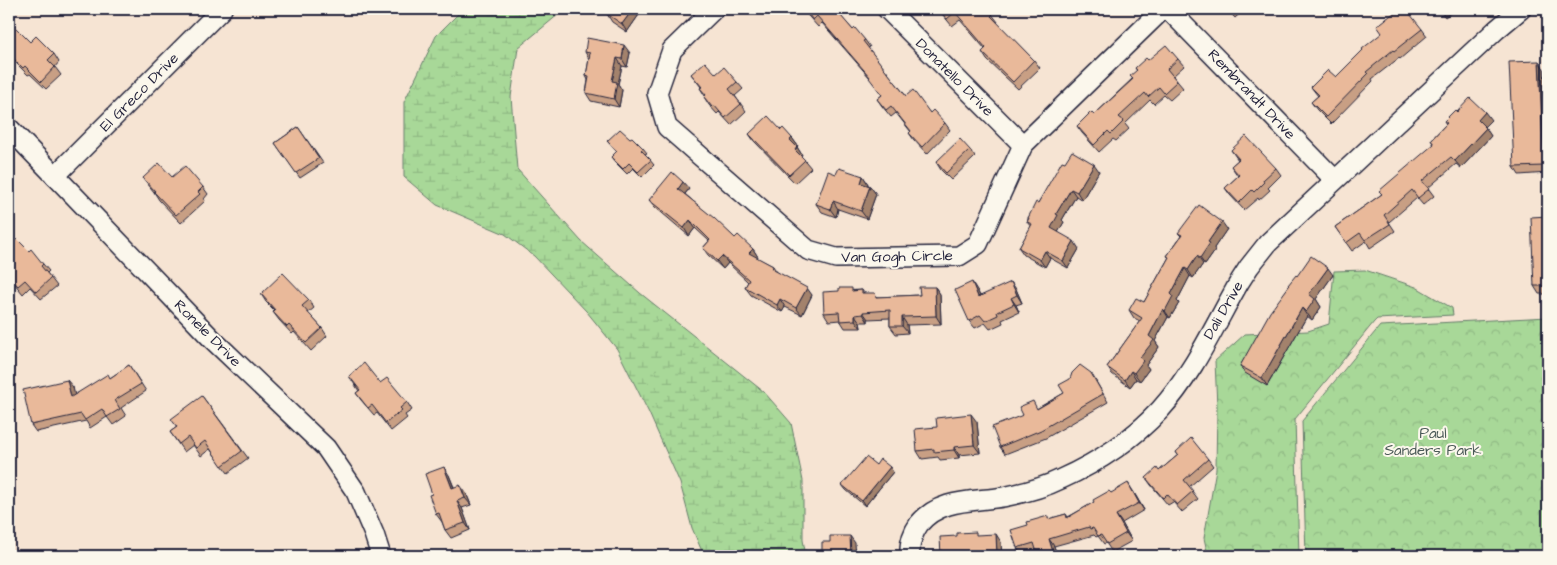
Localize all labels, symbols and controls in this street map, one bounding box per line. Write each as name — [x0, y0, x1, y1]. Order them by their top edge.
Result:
street label: Donatello Drive — [911, 34, 998, 121]
street label: Rembrandt Drive — [1203, 45, 1300, 144]
street label: El Greco Drive — [95, 48, 184, 137]
street label: Van Gogh Circle — [841, 245, 953, 269]
street label: Dali Drive — [1198, 277, 1249, 343]
street label: Ronele Drive — [169, 295, 246, 372]
park label: Paul Sanders Park — [1384, 423, 1482, 461]

